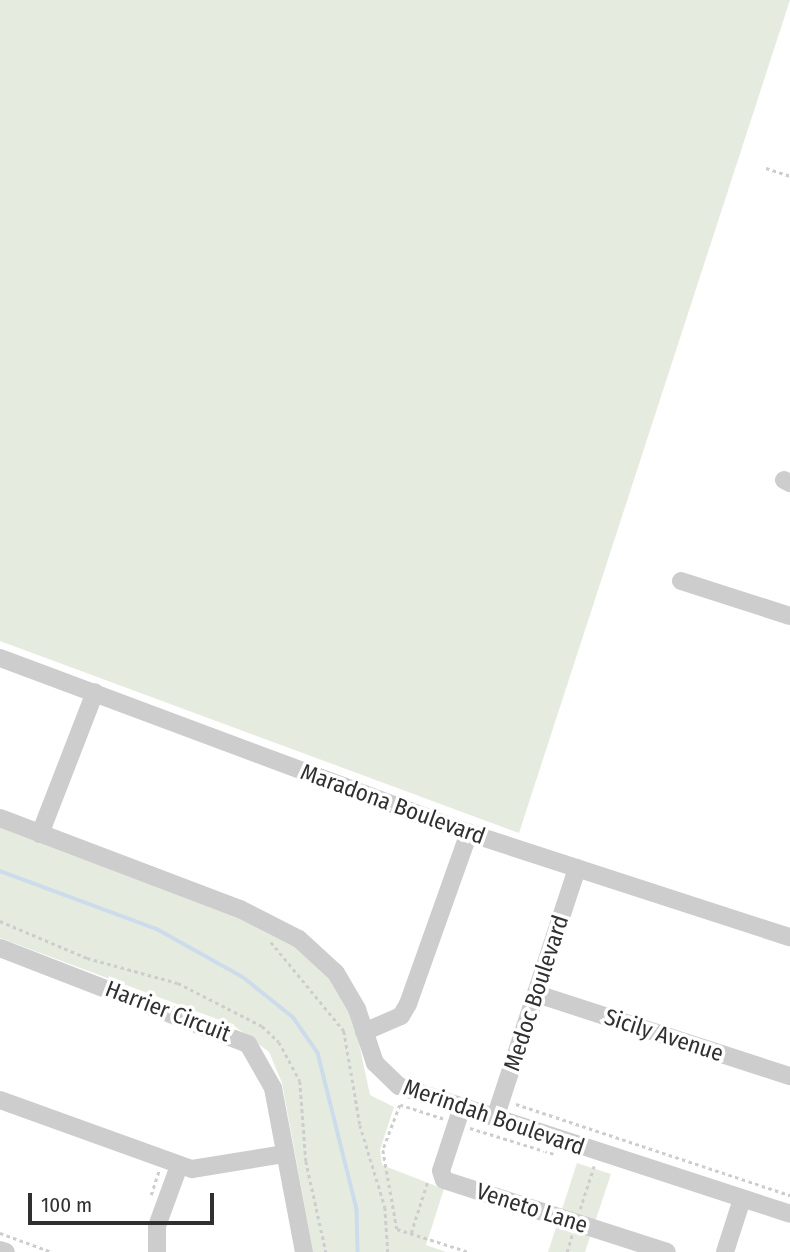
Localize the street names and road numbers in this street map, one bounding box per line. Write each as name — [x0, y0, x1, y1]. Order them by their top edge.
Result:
street label: Maradona Boulevard — [297, 758, 489, 850]
street label: Medoc Boulevard — [498, 912, 574, 1074]
street label: Harrier Circuit — [102, 975, 234, 1047]
street label: Sicily Avenue — [601, 1003, 727, 1067]
street label: Merindah Boulevard — [400, 1073, 588, 1161]
street label: Veneto Lane — [473, 1177, 591, 1239]

